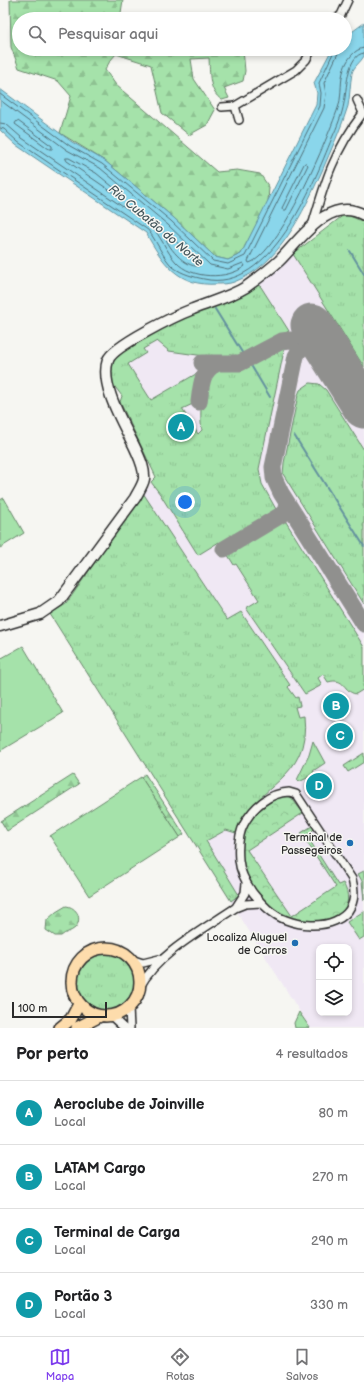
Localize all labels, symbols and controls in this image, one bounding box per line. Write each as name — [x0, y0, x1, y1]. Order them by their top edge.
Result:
search box — [12, 12, 352, 56]
icon: search — [26, 23, 48, 45]
text: Pesquisar aqui — [58, 25, 158, 44]
water label: Rio Cubatão do Norte — [106, 182, 207, 270]
pin: A — [168, 412, 194, 442]
your location — [175, 492, 195, 512]
pin: B — [323, 691, 349, 721]
pin: C — [327, 721, 353, 751]
pin: D — [306, 771, 332, 801]
place label: Terminal de Passegeiros — [281, 831, 343, 857]
marker: Terminal de Passegeiros — [345, 838, 355, 848]
place label: Localiza Aluguel de Carros — [207, 931, 288, 957]
marker: Localiza Aluguel de Carros — [290, 938, 300, 948]
map controls — [316, 944, 352, 1016]
button: locate — [316, 944, 352, 980]
button: layers — [316, 980, 352, 1016]
scale bar — [12, 1000, 107, 1019]
text: 100 m — [18, 1002, 47, 1015]
text: Por perto — [16, 1044, 89, 1064]
text: 4 resultados — [276, 1046, 348, 1062]
text: Aeroclube de Joinville — [54, 1095, 204, 1114]
text: A — [25, 1105, 33, 1121]
text: 80 m — [319, 1105, 348, 1121]
text: Local — [54, 1114, 86, 1130]
text: LATAM Cargo — [54, 1159, 146, 1178]
text: B — [24, 1169, 34, 1185]
text: 270 m — [312, 1169, 348, 1185]
text: Local — [54, 1178, 86, 1194]
text: Terminal de Carga — [54, 1223, 180, 1242]
text: C — [24, 1233, 34, 1249]
text: 290 m — [311, 1233, 348, 1249]
text: Local — [54, 1242, 86, 1258]
text: Portão 3 — [54, 1287, 112, 1306]
text: D — [24, 1297, 34, 1313]
text: 330 m — [310, 1297, 348, 1313]
text: Local — [54, 1306, 86, 1322]
tab: Mapa — [46, 1346, 74, 1383]
tab: Rotas — [166, 1346, 194, 1383]
tab: Salvos — [286, 1346, 318, 1383]

